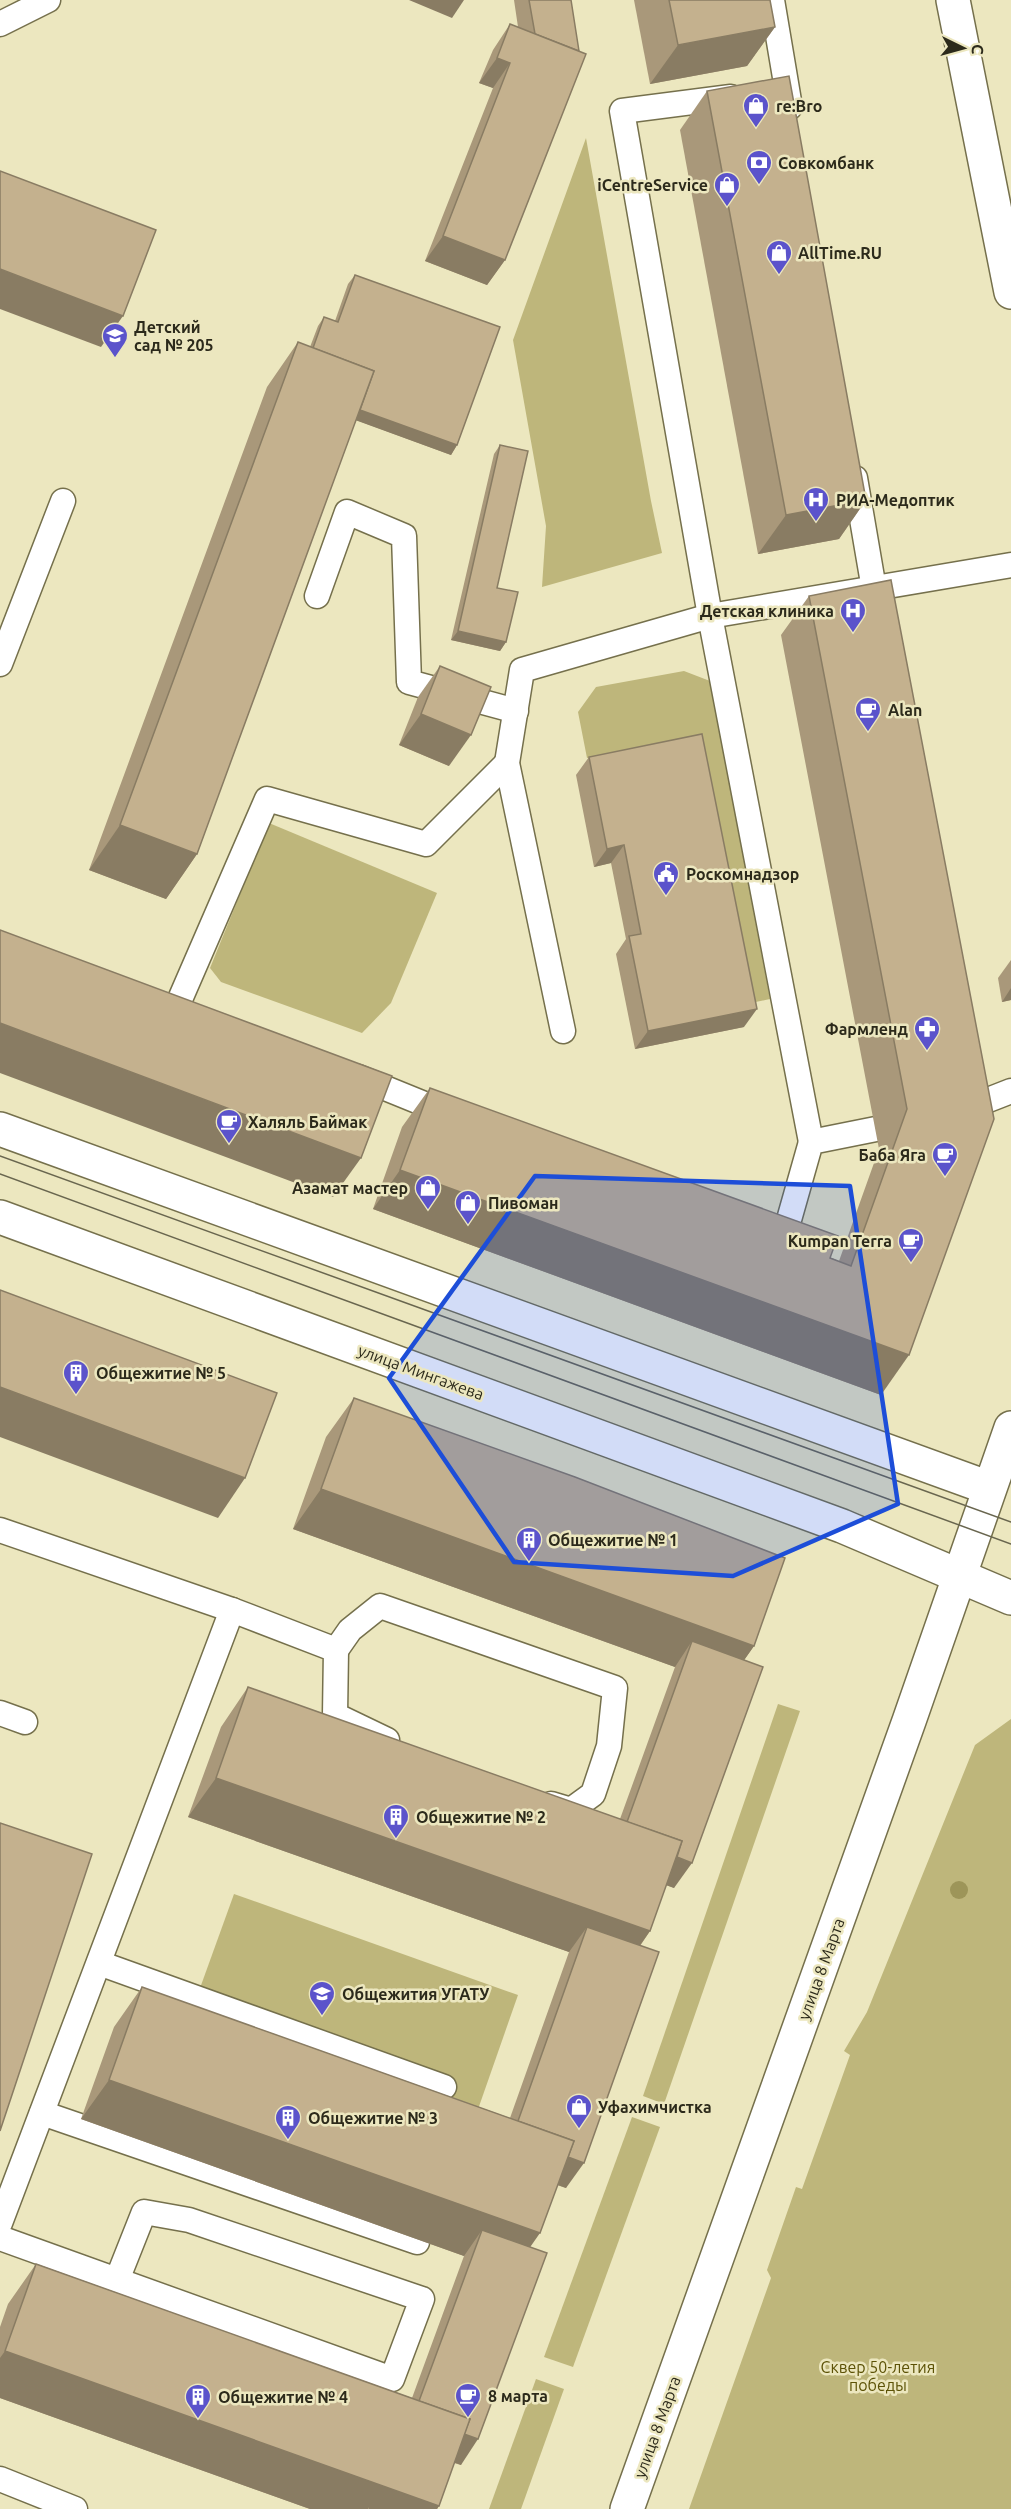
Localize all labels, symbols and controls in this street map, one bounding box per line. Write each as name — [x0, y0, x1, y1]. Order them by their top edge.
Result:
north arrow — [933, 18, 993, 78]
text: С — [969, 43, 987, 55]
shop icon: re:Bro — [741, 91, 771, 129]
place label: re:Bro — [776, 97, 822, 115]
bank icon: Совкомбанк — [744, 148, 774, 186]
place label: Совкомбанк — [778, 154, 874, 172]
shop icon: iCentreService — [712, 170, 742, 208]
place label: iCentreService — [597, 176, 708, 194]
shop icon: AllTime.RU — [764, 238, 794, 276]
place label: AllTime.RU — [798, 244, 882, 262]
place label: Детский сад № 205 — [134, 318, 214, 354]
school or university icon: Детский сад № 205 — [100, 321, 130, 359]
hospital icon: РИА-Медоптик — [801, 485, 831, 523]
place label: РИА-Медоптик — [836, 491, 954, 509]
hospital icon: Детская клиника — [838, 596, 868, 634]
place label: Детская клиника — [700, 602, 834, 620]
cafe icon: Alan — [853, 695, 883, 733]
place label: Alan — [888, 701, 922, 719]
public building icon: Роскомнадзор — [651, 859, 681, 897]
place label: Роскомнадзор — [686, 865, 799, 883]
pharmacy icon: Фармленд — [912, 1014, 942, 1052]
place label: Фармленд — [825, 1020, 909, 1038]
cafe icon: Халяль Баймак — [214, 1107, 244, 1145]
place label: Халяль Баймак — [248, 1113, 367, 1131]
cafe icon: Баба Яга — [930, 1140, 960, 1178]
place label: Баба Яга — [858, 1146, 926, 1164]
shop icon: Азамат мастер — [413, 1173, 443, 1211]
place label: Азамат мастер — [292, 1179, 408, 1197]
shop icon: Пивоман — [453, 1188, 483, 1226]
place label: Пивоман — [488, 1194, 559, 1212]
cafe icon: Kumpan Terra — [896, 1226, 926, 1264]
place label: Kumpan Terra — [788, 1232, 892, 1250]
street label: улица Мингажева — [356, 1341, 486, 1403]
building icon: Общежитие № 5 — [61, 1358, 91, 1396]
place label: Общежитие № 5 — [96, 1364, 226, 1382]
building icon: Общежитие № 1 — [514, 1525, 544, 1563]
place label: Общежитие № 1 — [548, 1531, 678, 1549]
building icon: Общежитие № 2 — [381, 1802, 411, 1840]
place label: Общежитие № 2 — [416, 1808, 546, 1826]
street label: улица 8 Марта — [794, 1916, 848, 2022]
school or university icon: Общежития УГАТУ — [307, 1979, 337, 2017]
place label: Общежития УГАТУ — [342, 1985, 489, 2003]
shop icon: Уфахимчистка — [564, 2092, 594, 2130]
place label: Уфахимчистка — [598, 2098, 712, 2116]
building icon: Общежитие № 3 — [273, 2103, 303, 2141]
place label: Общежитие № 3 — [308, 2109, 438, 2127]
park label: Сквер 50-летия победы — [821, 2358, 935, 2394]
street label: улица 8 Марта — [630, 2374, 684, 2480]
cafe icon: 8 марта — [453, 2381, 483, 2419]
building icon: Общежитие № 4 — [183, 2382, 213, 2420]
place label: 8 марта — [488, 2387, 548, 2405]
place label: Общежитие № 4 — [218, 2388, 348, 2406]

